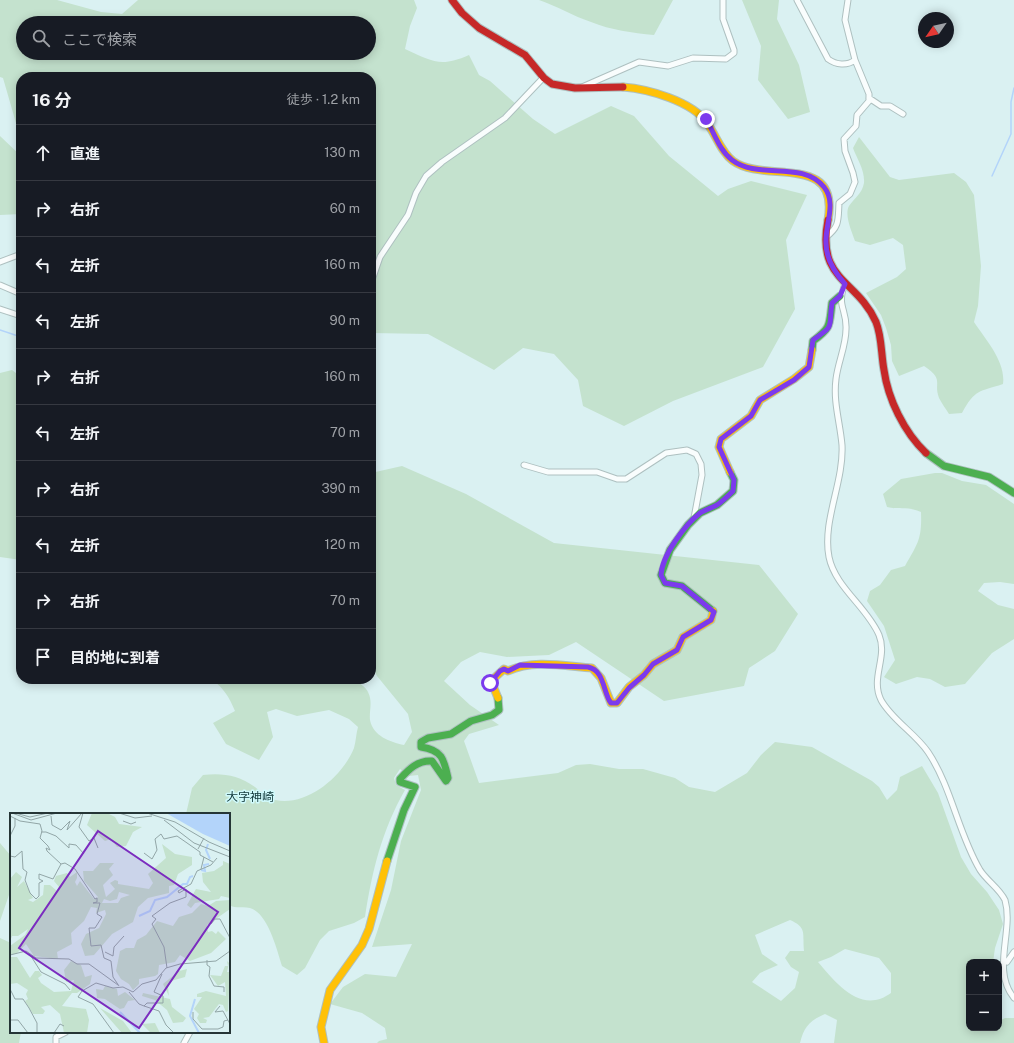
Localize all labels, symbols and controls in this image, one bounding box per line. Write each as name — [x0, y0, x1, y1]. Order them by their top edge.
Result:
north arrow — [918, 12, 954, 48]
search box — [16, 16, 376, 60]
icon: search — [30, 27, 52, 49]
text: ここで検索 — [62, 31, 137, 48]
text: 16 分 — [32, 90, 71, 110]
text: 徒歩 · 1.2 km — [287, 92, 360, 107]
route end — [697, 110, 715, 128]
icon: ahead — [32, 142, 54, 164]
text: 直進 — [70, 145, 100, 162]
text: 130 m — [324, 145, 360, 160]
icon: right — [32, 198, 54, 220]
text: 右折 — [70, 201, 100, 218]
text: 60 m — [330, 201, 360, 216]
icon: left — [32, 254, 54, 276]
text: 左折 — [70, 257, 100, 274]
text: 160 m — [324, 257, 360, 272]
icon: left — [32, 310, 54, 332]
text: 左折 — [70, 313, 100, 330]
text: 90 m — [330, 313, 360, 328]
icon: right — [32, 366, 54, 388]
text: 右折 — [70, 369, 100, 386]
text: 160 m — [324, 369, 360, 384]
icon: left — [32, 422, 54, 444]
text: 左折 — [70, 425, 100, 442]
text: 70 m — [330, 425, 360, 440]
icon: right — [32, 478, 54, 500]
text: 右折 — [70, 481, 100, 498]
text: 390 m — [322, 481, 360, 496]
icon: left — [32, 534, 54, 556]
text: 左折 — [70, 537, 100, 554]
text: 120 m — [325, 537, 360, 552]
icon: right — [32, 590, 54, 612]
text: 右折 — [70, 593, 100, 610]
text: 70 m — [330, 593, 360, 608]
icon: arrive — [32, 646, 54, 668]
text: 目的地に到着 — [70, 649, 160, 666]
route start — [481, 674, 499, 692]
district label: 大字神崎 — [226, 790, 274, 804]
inset map — [10, 813, 230, 1033]
map controls — [966, 959, 1002, 1031]
button: + — [966, 959, 1002, 995]
button: − — [966, 995, 1002, 1031]

